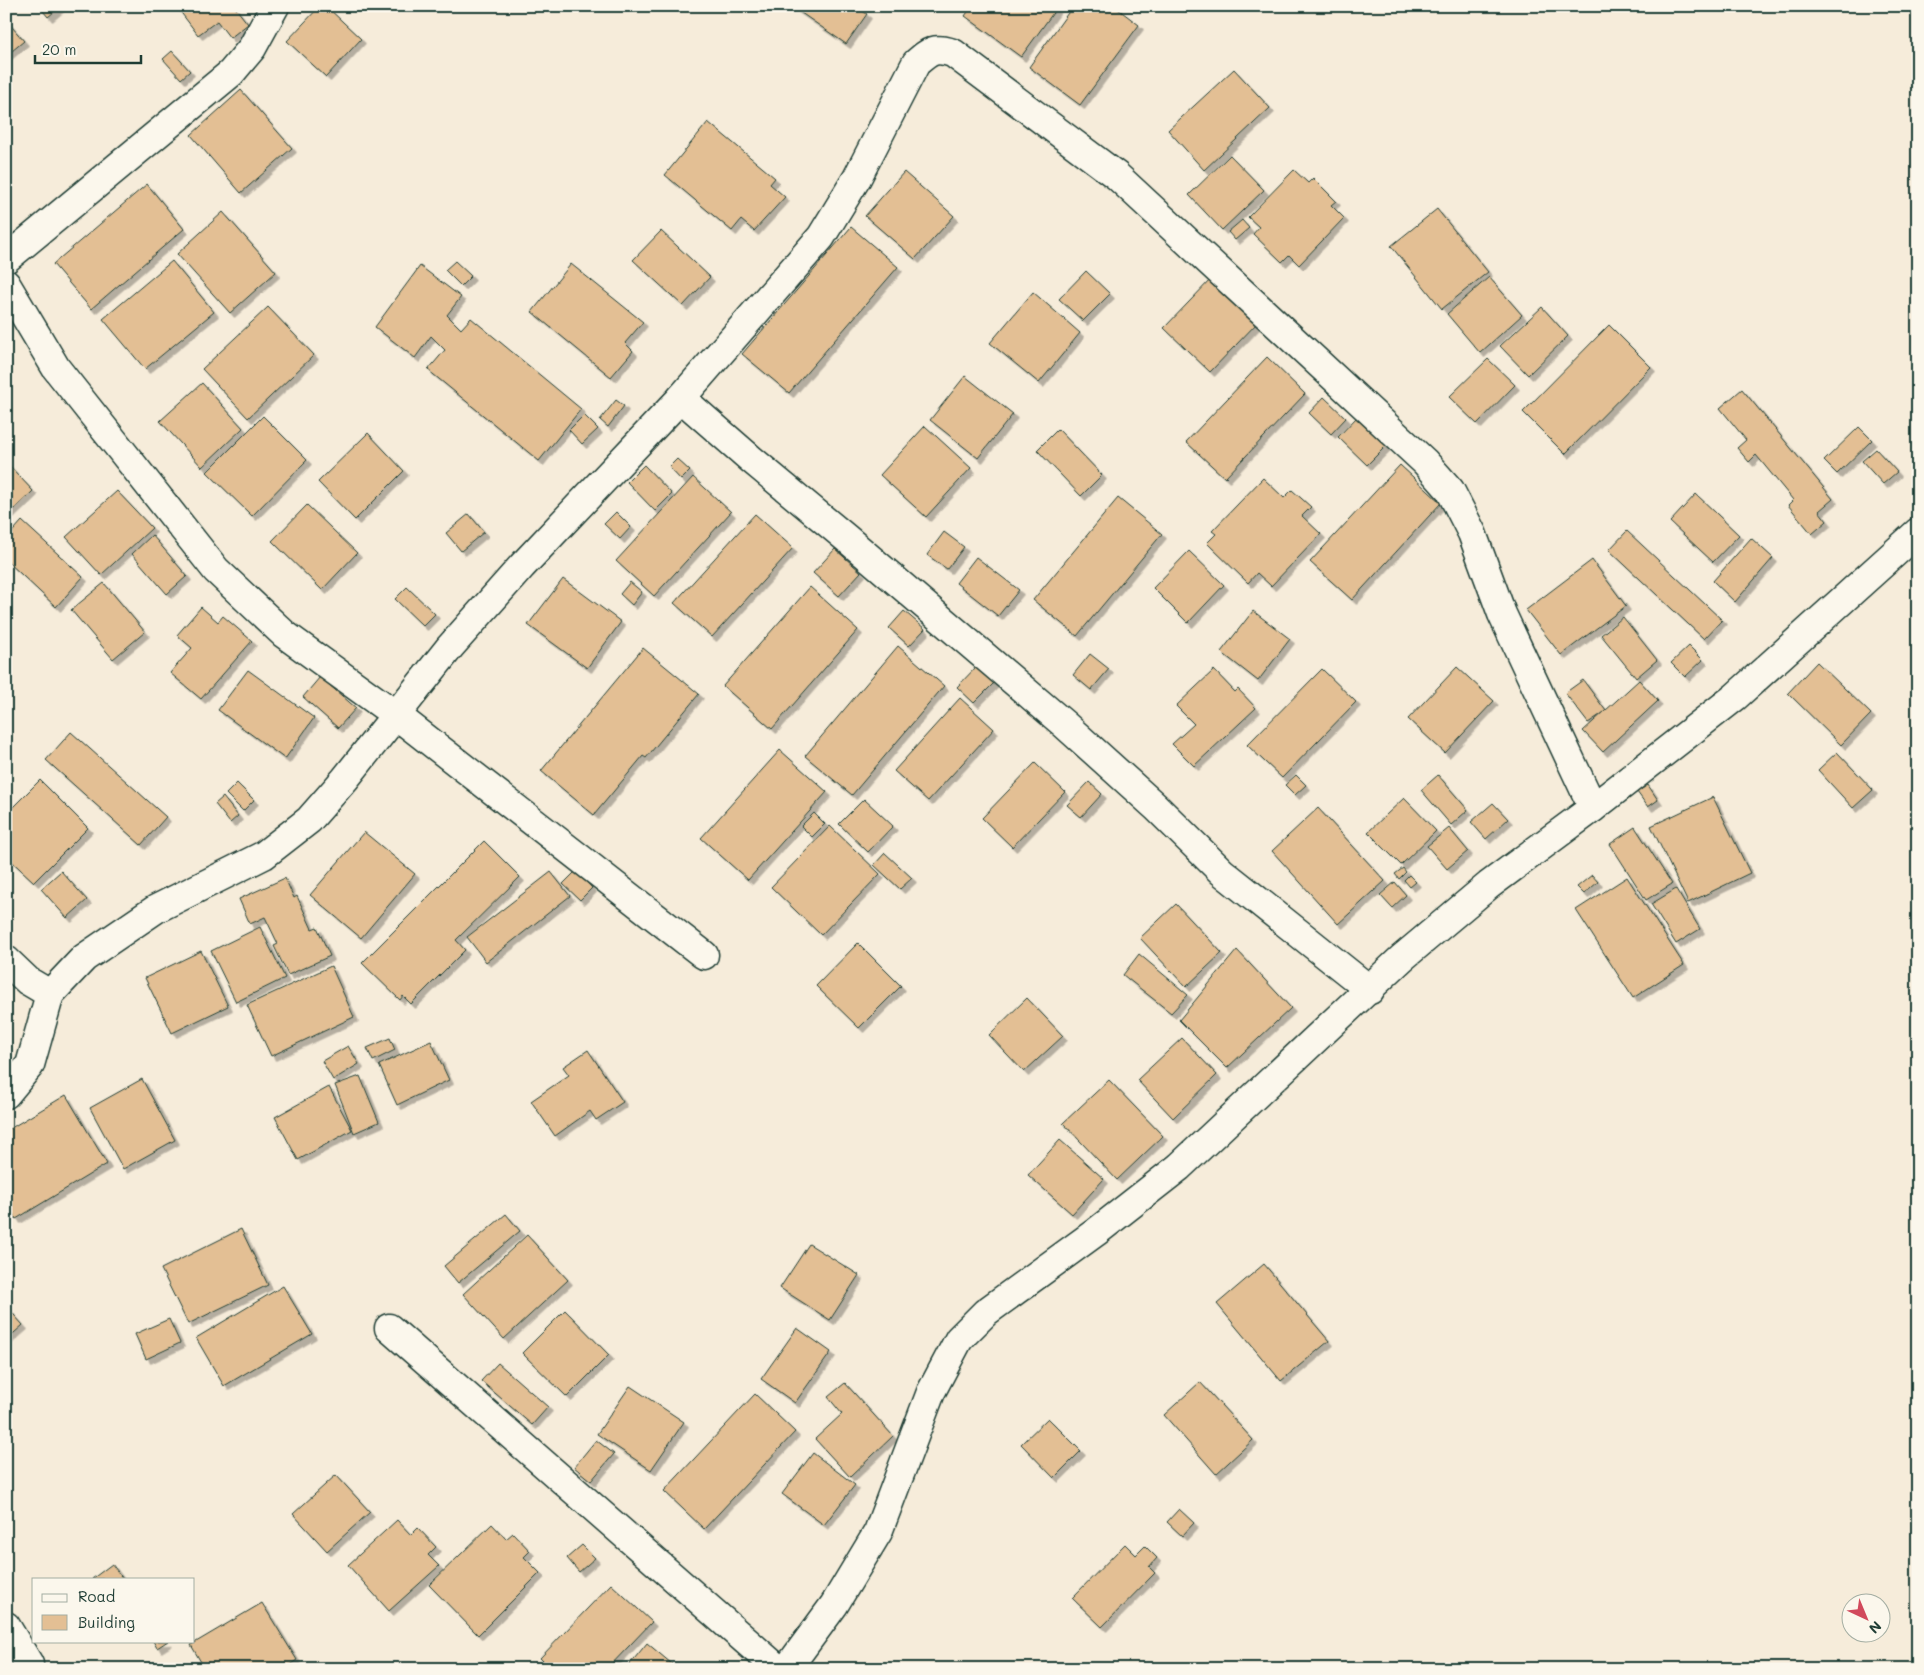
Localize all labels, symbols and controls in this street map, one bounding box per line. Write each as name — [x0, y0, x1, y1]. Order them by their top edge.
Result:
scale bar — [35, 32, 141, 64]
text: 20 m — [42, 39, 76, 59]
legend — [32, 1578, 195, 1642]
text: Road — [78, 1586, 115, 1606]
north arrow — [1842, 1592, 1892, 1642]
text: Building — [78, 1612, 135, 1632]
text: N — [1865, 1617, 1886, 1638]

